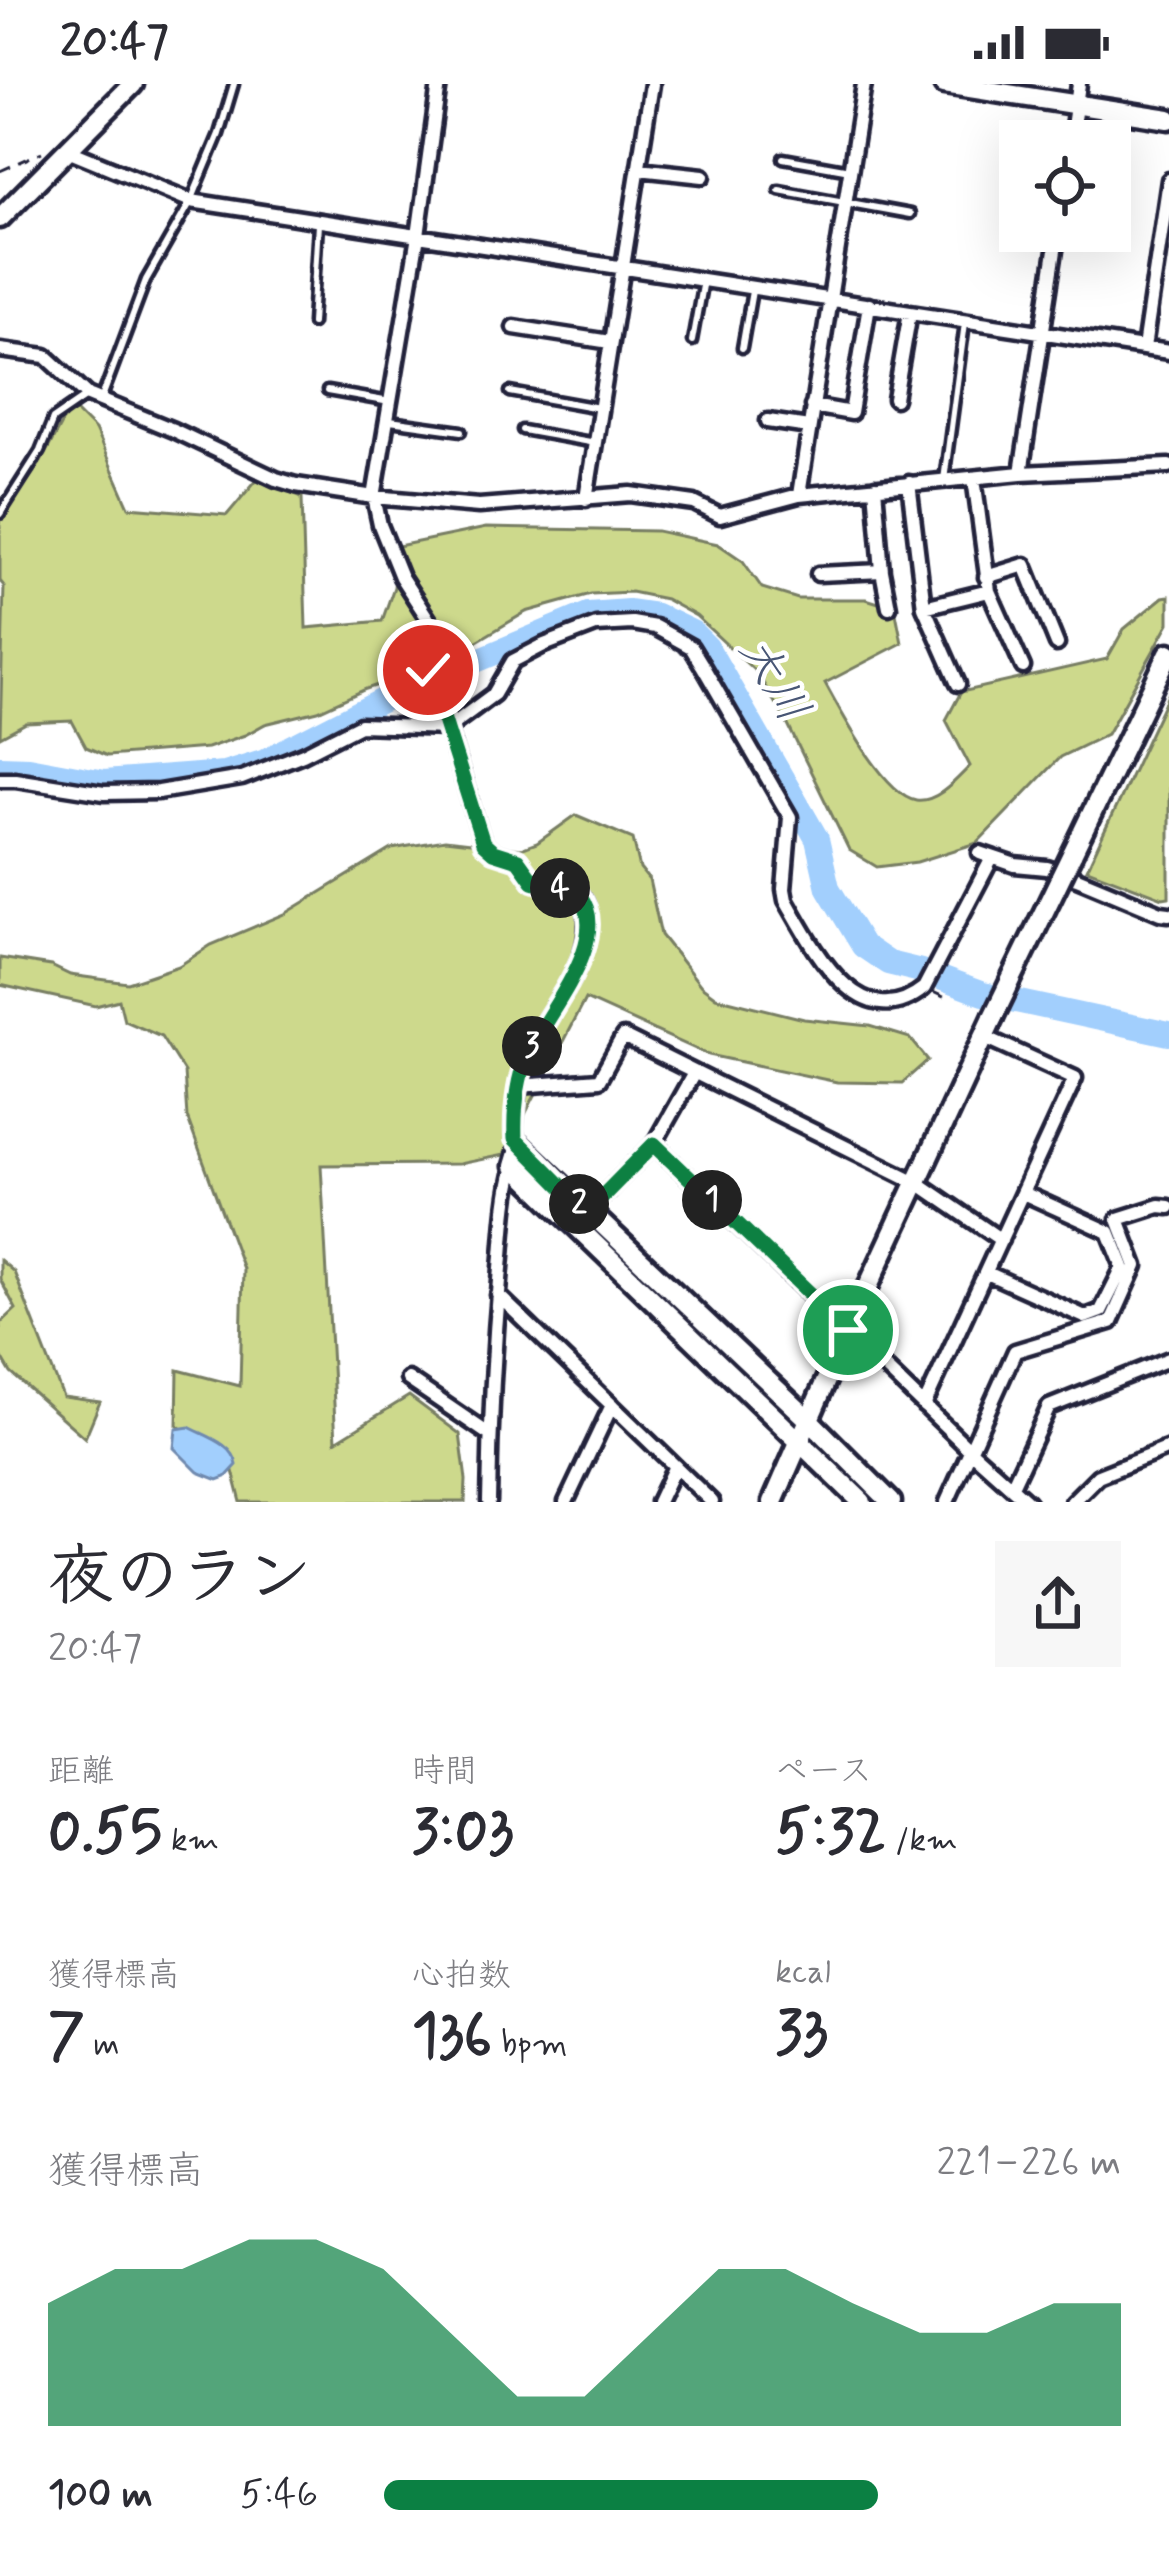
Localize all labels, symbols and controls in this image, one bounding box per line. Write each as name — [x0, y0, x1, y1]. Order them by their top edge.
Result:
text: 20:47 — [60, 13, 169, 72]
map controls — [999, 120, 1131, 252]
button: locate — [999, 120, 1131, 252]
pin — [377, 619, 479, 721]
water label: 大川 — [725, 626, 821, 734]
icon: check — [395, 637, 461, 703]
pin: 4 — [530, 858, 590, 918]
text: 4 — [550, 866, 570, 910]
pin: 3 — [502, 1016, 562, 1076]
text: 3 — [525, 1024, 539, 1068]
pin: 1 — [682, 1170, 742, 1230]
pin: 2 — [549, 1174, 609, 1234]
text: 1 — [705, 1178, 719, 1222]
text: 2 — [571, 1182, 587, 1226]
pin — [797, 1279, 899, 1381]
icon: arrive — [815, 1297, 881, 1363]
text: 夜のラン — [48, 1536, 312, 1622]
button: share — [995, 1541, 1121, 1667]
text: 20:47 — [48, 1624, 142, 1675]
text: 距離 — [48, 1750, 114, 1794]
text: 時間 — [412, 1750, 478, 1794]
text: ペース — [775, 1750, 872, 1794]
text: 0.55 — [48, 1794, 162, 1873]
text: 3:03 — [412, 1794, 514, 1873]
text: 5:32 — [775, 1794, 886, 1873]
text: km — [162, 1819, 219, 1863]
text: /km — [886, 1819, 958, 1863]
text: kcal — [775, 1951, 831, 1995]
text: 獲得標高 — [48, 1954, 180, 1998]
text: 心拍数 — [412, 1954, 511, 1998]
text: 33 — [775, 1995, 828, 2074]
text: 7 — [48, 1998, 84, 2077]
text: 136 — [412, 1998, 492, 2077]
text: m — [84, 2023, 120, 2067]
text: bpm — [492, 2023, 568, 2067]
text: 221–226 m — [936, 2138, 1121, 2189]
text: 獲得標高 — [48, 2147, 204, 2198]
text: 100 m — [48, 2470, 153, 2521]
text: 5:46 — [240, 2470, 318, 2521]

